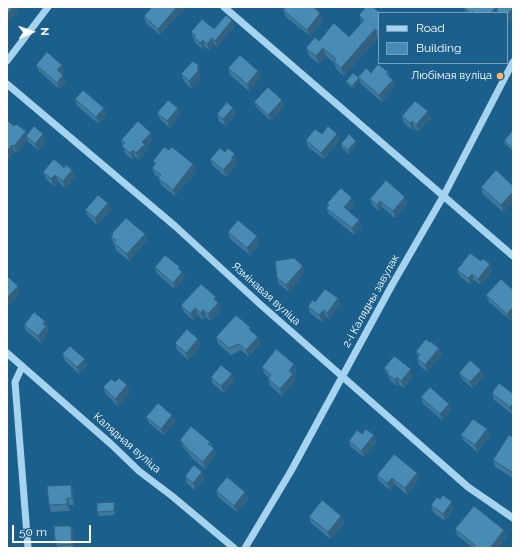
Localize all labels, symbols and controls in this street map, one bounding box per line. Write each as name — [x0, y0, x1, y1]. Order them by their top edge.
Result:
north arrow — [12, 12, 52, 52]
legend — [378, 12, 508, 64]
text: Road — [416, 21, 445, 35]
text: N — [38, 27, 51, 36]
text: Building — [416, 41, 462, 55]
place label: Любімая вуліца — [411, 69, 492, 83]
marker: Любімая вуліца — [495, 71, 505, 81]
street label: 2-і Калядны завулак — [340, 252, 402, 350]
street label: Язмінавая вуліца — [229, 260, 303, 328]
street label: Калядная вуліца — [91, 410, 163, 476]
scale bar — [14, 517, 93, 543]
text: 50 m — [19, 525, 47, 539]

